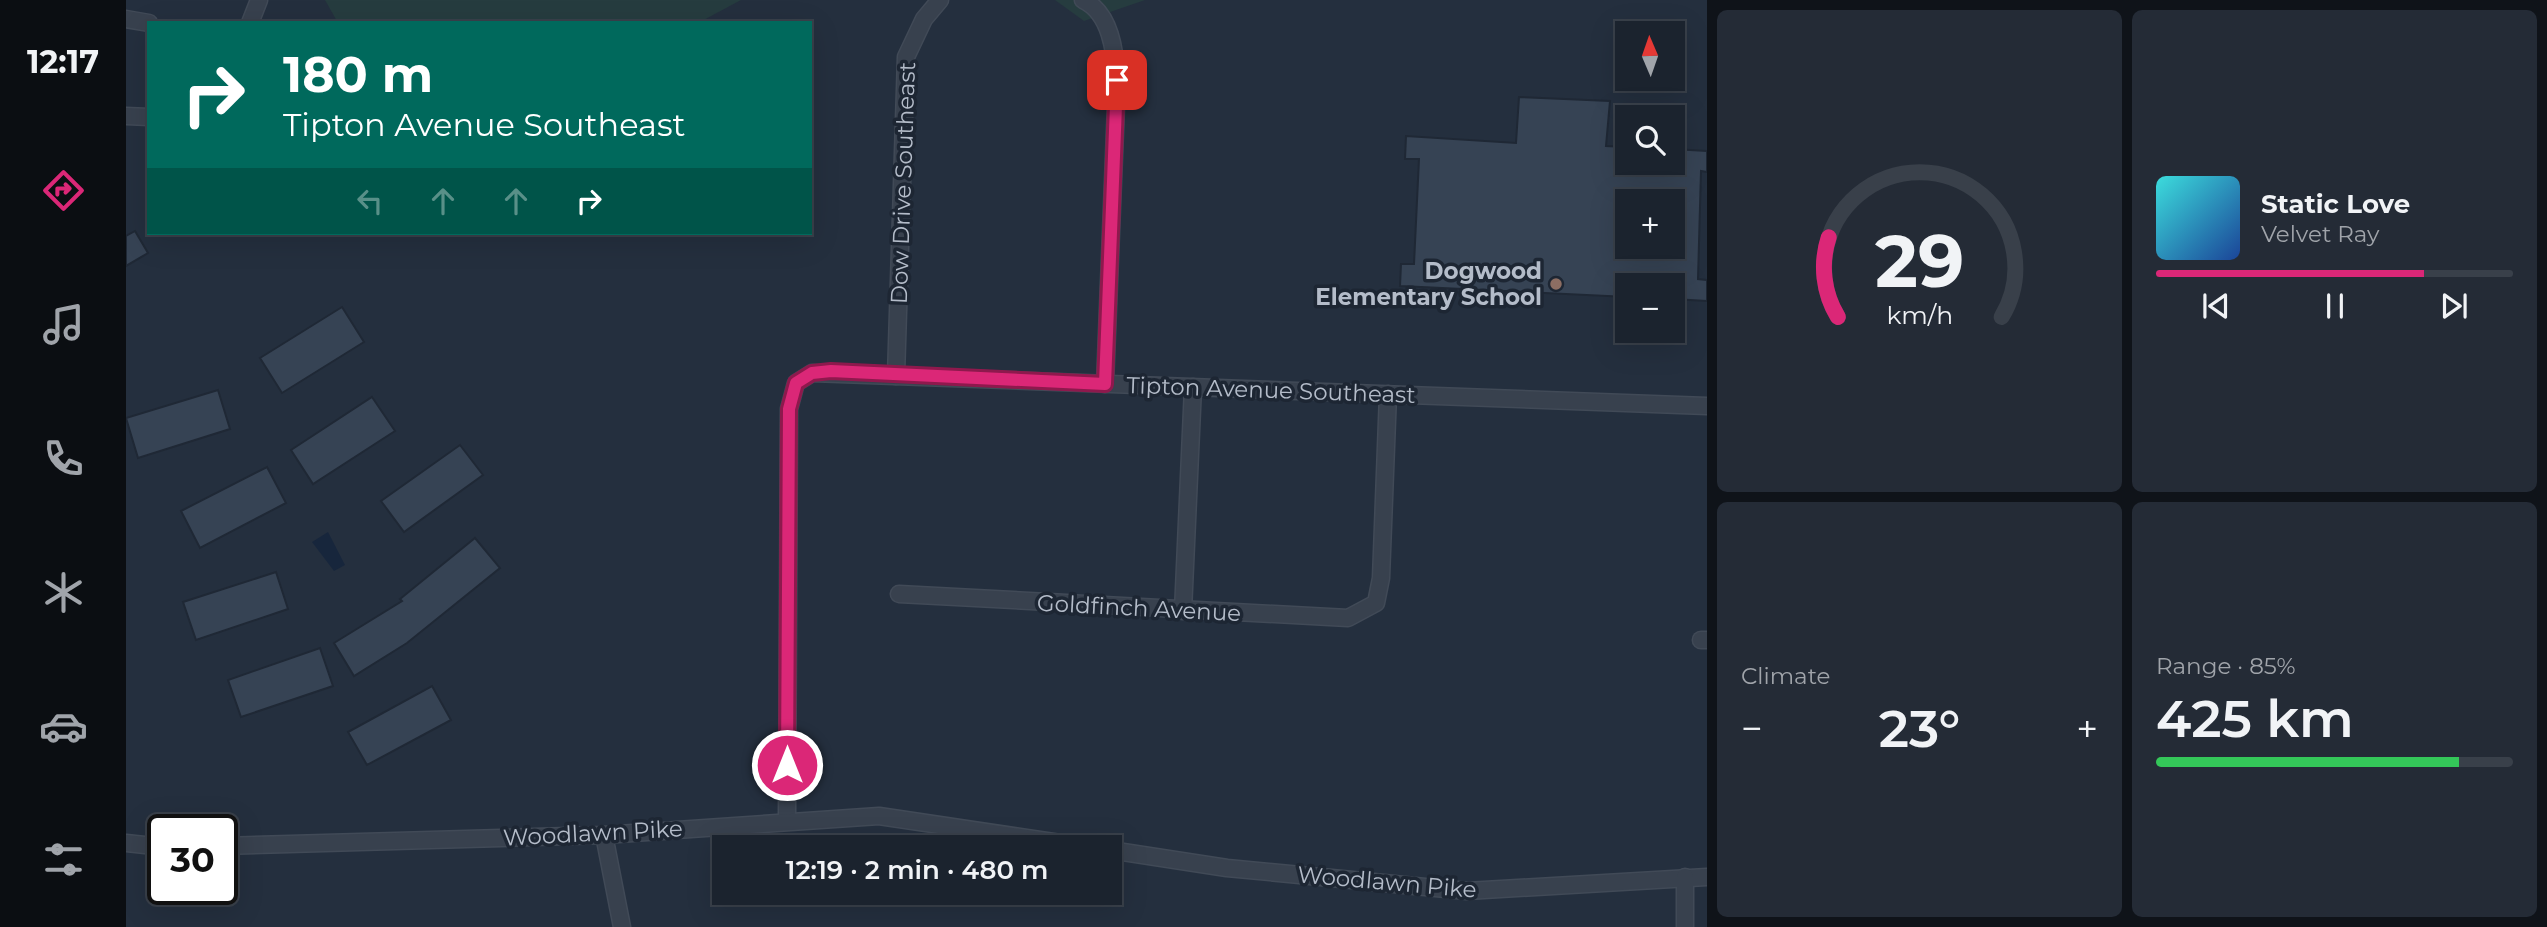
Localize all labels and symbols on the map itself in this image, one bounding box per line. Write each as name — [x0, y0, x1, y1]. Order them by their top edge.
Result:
north arrow — [1615, 21, 1685, 91]
pin — [1087, 50, 1147, 110]
street label: Dow Drive Southeast — [885, 61, 921, 305]
place label: Dogwood Elementary School — [1315, 257, 1542, 311]
marker: Dogwood Elementary School — [1548, 276, 1564, 292]
street label: Tipton Avenue Southeast — [1126, 371, 1416, 409]
street label: Goldfinch Avenue — [1036, 589, 1242, 627]
position arrow — [750, 728, 824, 802]
speed limit sign: 30 — [147, 814, 238, 905]
street label: Woodlawn Pike — [502, 814, 684, 852]
street label: Woodlawn Pike — [1296, 860, 1478, 904]

